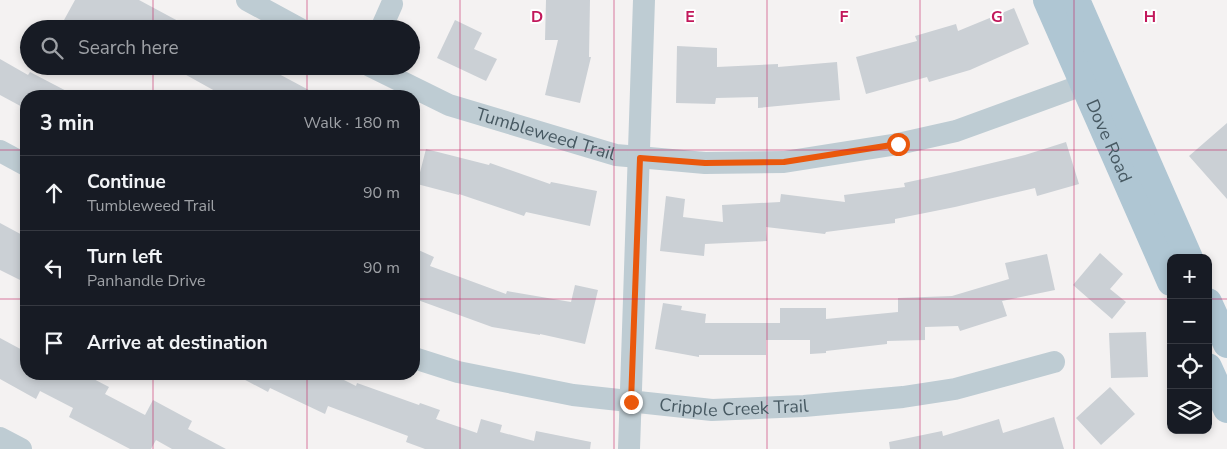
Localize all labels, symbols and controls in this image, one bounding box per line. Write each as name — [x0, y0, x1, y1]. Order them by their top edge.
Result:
text: D — [531, 6, 543, 28]
text: E — [685, 6, 695, 28]
text: F — [840, 6, 849, 28]
text: G — [991, 6, 1003, 28]
text: H — [1144, 6, 1156, 28]
search box — [20, 20, 420, 75]
icon: search — [38, 34, 66, 62]
text: Search here — [78, 35, 179, 61]
street label: Dove Road — [1080, 96, 1138, 186]
street label: Tumbleweed Trail — [473, 102, 619, 166]
text: 3 min — [40, 109, 94, 137]
text: Walk · 180 m — [304, 112, 400, 134]
route start — [887, 133, 910, 156]
text: Continue — [87, 169, 166, 195]
icon: ahead — [40, 179, 68, 207]
text: 90 m — [363, 182, 400, 204]
text: Tumbleweed Trail — [87, 195, 215, 217]
text: Turn left — [87, 244, 162, 270]
icon: left — [40, 254, 68, 282]
map controls — [1167, 254, 1212, 434]
button: + — [1167, 254, 1212, 299]
text: 90 m — [363, 257, 400, 279]
text: Panhandle Drive — [87, 270, 206, 292]
button: − — [1167, 299, 1212, 344]
icon: arrive — [40, 329, 68, 357]
text: Arrive at destination — [87, 330, 268, 356]
button: locate — [1167, 344, 1212, 389]
button: layers — [1167, 389, 1212, 434]
route end — [620, 391, 643, 414]
street label: Cripple Creek Trail — [658, 392, 810, 422]

